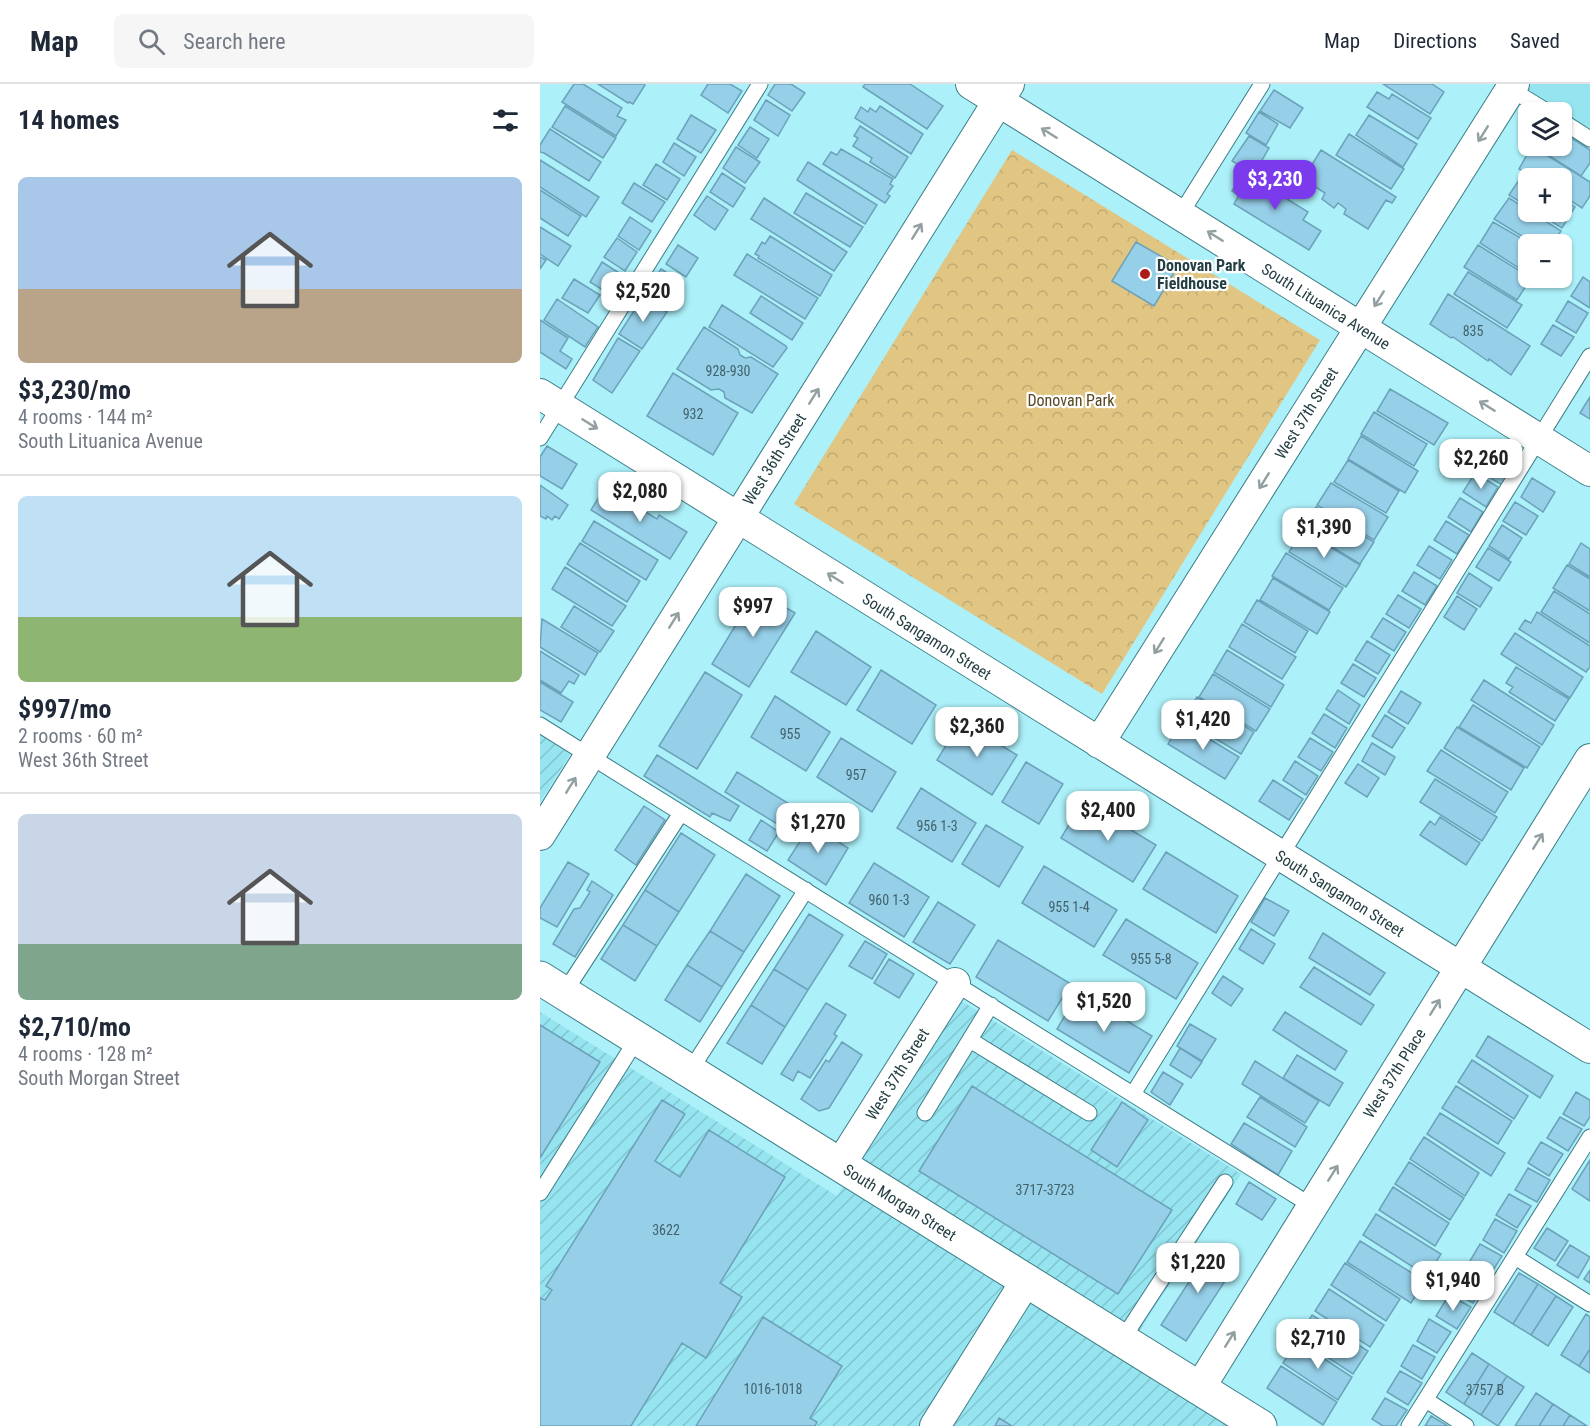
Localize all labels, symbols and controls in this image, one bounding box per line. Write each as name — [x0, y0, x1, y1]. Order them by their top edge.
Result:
search box — [114, 14, 534, 68]
text: Map — [30, 25, 78, 58]
icon: search — [135, 25, 168, 58]
text: Search here — [183, 29, 286, 54]
text: Map — [1324, 29, 1360, 53]
text: Directions — [1393, 29, 1477, 53]
text: Saved — [1510, 29, 1560, 53]
map controls — [1518, 102, 1572, 288]
button: layers — [1518, 102, 1572, 156]
icon: filters — [489, 104, 522, 137]
text: 14 homes — [18, 105, 120, 135]
one-way arrow — [1476, 125, 1489, 142]
one-way arrow — [1041, 127, 1058, 139]
pin: $3,230 — [1226, 160, 1324, 211]
text: $3,230 — [1247, 167, 1303, 191]
button: + — [1518, 168, 1572, 222]
icon: home — [216, 216, 324, 324]
one-way arrow — [912, 223, 924, 240]
one-way arrow — [1207, 230, 1224, 242]
button: − — [1518, 234, 1572, 288]
place label: Donovan Park Fieldhouse — [1157, 256, 1246, 293]
street label: South Lituanica Avenue — [1258, 259, 1393, 354]
marker: Donovan Park Fieldhouse — [1138, 267, 1152, 281]
pin: $2,520 — [594, 272, 692, 323]
text: $2,520 — [615, 279, 671, 303]
one-way arrow — [1373, 290, 1385, 306]
house number: 835 — [1463, 323, 1483, 339]
house number: 928-930 — [706, 363, 751, 379]
street label: West 37th Street — [1271, 364, 1342, 463]
text: $3,230/mo — [18, 375, 131, 405]
one-way arrow — [808, 388, 820, 405]
park label: Donovan Park — [1027, 391, 1115, 410]
one-way arrow — [1479, 400, 1496, 412]
text: 4 rooms · 144 m² — [18, 405, 153, 429]
house number: 932 — [683, 406, 703, 422]
street label: West 36th Street — [739, 410, 810, 509]
one-way arrow — [581, 419, 598, 431]
text: South Lituanica Avenue — [18, 429, 203, 453]
pin: $2,260 — [1432, 439, 1530, 490]
text: $2,260 — [1453, 446, 1509, 470]
pin: $2,080 — [591, 472, 689, 523]
one-way arrow — [1257, 472, 1269, 489]
text: $2,080 — [612, 479, 668, 503]
pin: $1,390 — [1275, 508, 1373, 559]
text: $1,390 — [1296, 515, 1352, 539]
icon: home — [216, 535, 324, 643]
one-way arrow — [827, 572, 844, 584]
pin: $997 — [717, 587, 789, 638]
street label: South Sangamon Street — [859, 589, 995, 684]
text: $997 — [733, 594, 773, 618]
one-way arrow — [669, 612, 681, 629]
one-way arrow — [1153, 637, 1165, 654]
text: $997/mo — [18, 694, 111, 724]
pin: $1,420 — [1154, 700, 1252, 751]
pin: $2,360 — [928, 707, 1026, 758]
text: $1,420 — [1175, 707, 1231, 731]
text: $2,360 — [949, 714, 1005, 738]
text: 2 rooms · 60 m² — [18, 724, 143, 748]
house number: 955 — [780, 726, 800, 742]
text: West 36th Street — [18, 748, 149, 772]
house number: 957 — [846, 767, 866, 783]
one-way arrow — [565, 777, 578, 794]
pin: $2,400 — [1059, 791, 1157, 842]
text: $2,400 — [1080, 798, 1136, 822]
pin: $1,270 — [769, 803, 867, 854]
text: $1,270 — [790, 810, 846, 834]
house number: 956 1-3 — [916, 818, 958, 834]
one-way arrow — [1532, 833, 1545, 850]
street label: South Sangamon Street — [1272, 846, 1408, 941]
icon: home — [216, 853, 324, 961]
house number: 960 1-3 — [868, 892, 910, 908]
house number: 955 1-4 — [1048, 899, 1090, 915]
house number: 955 5-8 — [1130, 951, 1172, 967]
pin: $1,520 — [1055, 982, 1153, 1033]
text: $1,520 — [1076, 989, 1132, 1013]
one-way arrow — [1429, 999, 1441, 1016]
text: $2,710/mo — [18, 1012, 131, 1042]
street label: West 37th Street — [862, 1025, 933, 1124]
street label: West 37th Place — [1359, 1025, 1430, 1122]
text: 4 rooms · 128 m² — [18, 1042, 153, 1066]
text: South Morgan Street — [18, 1066, 180, 1090]
street label: South Morgan Street — [840, 1160, 960, 1245]
one-way arrow — [1327, 1165, 1339, 1182]
house number: 3717-3723 — [1016, 1182, 1074, 1198]
house number: 3622 — [652, 1222, 680, 1238]
pin: $1,220 — [1149, 1243, 1247, 1294]
text: $1,220 — [1170, 1250, 1226, 1274]
pin: $1,940 — [1404, 1261, 1502, 1312]
text: $1,940 — [1425, 1268, 1481, 1292]
pin: $2,710 — [1269, 1319, 1367, 1370]
text: $2,710 — [1290, 1326, 1346, 1350]
one-way arrow — [1225, 1331, 1237, 1348]
house number: 1016-1018 — [744, 1381, 802, 1397]
house number: 3757 B — [1466, 1382, 1504, 1398]

